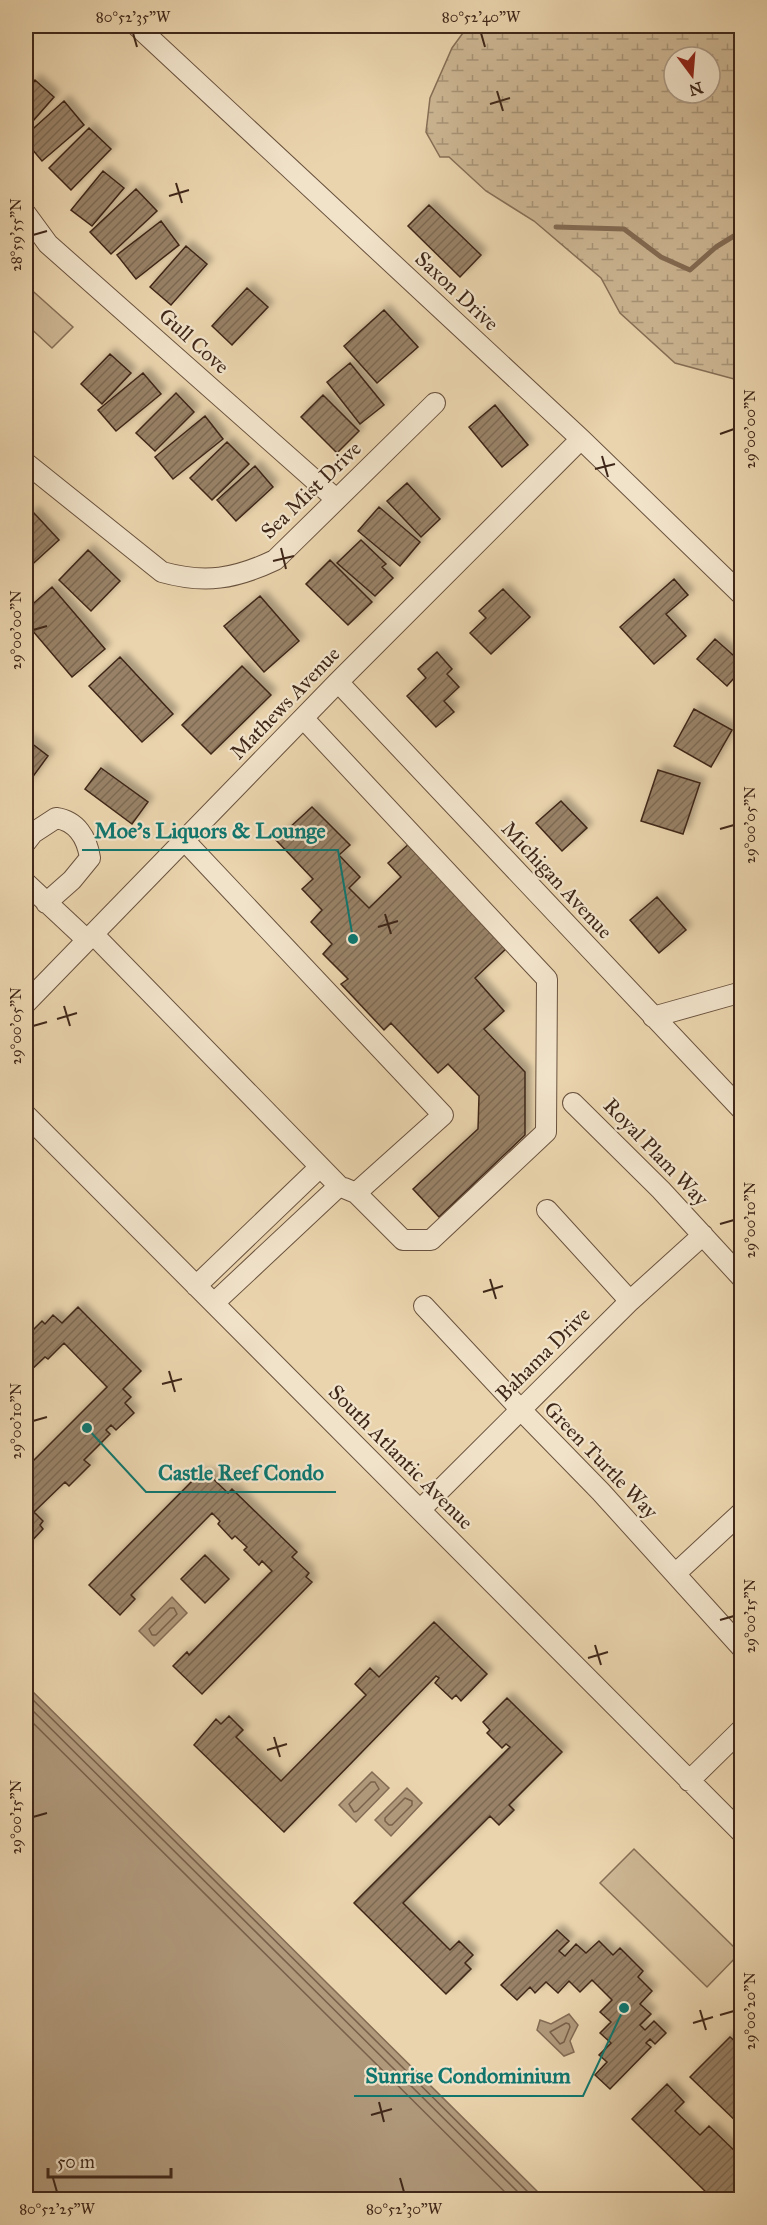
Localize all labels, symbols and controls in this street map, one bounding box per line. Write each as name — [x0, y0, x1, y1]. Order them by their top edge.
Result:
text: 80°52'35"W — [96, 8, 171, 26]
text: 80°52'40"W — [442, 8, 521, 26]
north arrow — [662, 45, 722, 105]
text: N — [686, 78, 705, 100]
text: 28°59'55"N — [7, 198, 25, 272]
street label: Saxon Drive — [410, 246, 505, 337]
street label: Gull Cove — [153, 303, 235, 380]
text: 29°00'00"N — [741, 389, 759, 469]
street label: Sea Mist Drive — [255, 435, 367, 544]
text: 29°00'00"N — [7, 590, 25, 670]
street label: Mathews Avenue — [224, 641, 346, 765]
text: 29°00'05"N — [741, 786, 759, 864]
callout: Moe's Liquors & Lounge — [82, 810, 338, 850]
street label: Michigan Avenue — [496, 816, 618, 944]
text: Moe's Liquors & Lounge — [94, 817, 326, 844]
text: 29°00'05"N — [7, 987, 25, 1065]
street label: Royal Plam Way — [598, 1093, 715, 1212]
text: 29°00'10"N — [741, 1182, 759, 1258]
street label: Bahama Drive — [490, 1301, 596, 1407]
street label: South Atlantic Avenue — [323, 1379, 479, 1535]
text: 29°00'10"N — [7, 1383, 25, 1459]
street label: Green Turtle Way — [538, 1396, 664, 1525]
callout: Castle Reef Condo — [146, 1452, 336, 1492]
text: Castle Reef Condo — [158, 1459, 324, 1486]
text: 29°00'15"N — [741, 1578, 759, 1653]
text: 29°00'15"N — [7, 1779, 25, 1854]
text: 29°00'20"N — [741, 1972, 759, 2050]
callout: Sunrise Condominium — [354, 2056, 583, 2096]
text: Sunrise Condominium — [365, 2062, 571, 2089]
scale bar — [48, 2141, 171, 2179]
text: 50 m — [57, 2151, 95, 2173]
text: 80°52'25"W — [19, 2200, 96, 2218]
text: 80°52'30"W — [366, 2200, 443, 2218]

